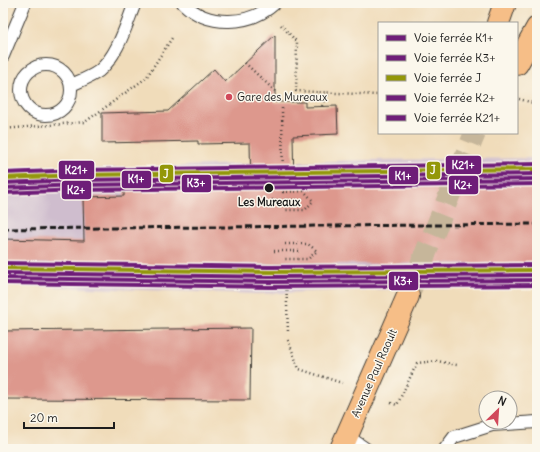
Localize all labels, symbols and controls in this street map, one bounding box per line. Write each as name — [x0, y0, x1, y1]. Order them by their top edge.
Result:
legend — [378, 22, 518, 134]
text: Voie ferrée K1+ — [414, 30, 493, 45]
text: Voie ferrée K3+ — [414, 50, 496, 65]
text: Voie ferrée J — [414, 70, 481, 85]
place label: Gare des Mureaux — [237, 90, 328, 104]
text: Voie ferrée K2+ — [414, 90, 495, 105]
marker: Gare des Mureaux — [224, 92, 234, 102]
text: Voie ferrée K21+ — [414, 110, 500, 125]
line badge: K21+ — [445, 155, 482, 175]
text: K21+ — [451, 158, 475, 172]
line badge: K21+ — [58, 160, 95, 180]
line badge: J — [426, 161, 441, 180]
text: K21+ — [64, 163, 88, 177]
text: J — [430, 163, 436, 177]
line badge: J — [159, 164, 174, 183]
line badge: K1+ — [388, 166, 419, 185]
text: J — [163, 167, 169, 181]
text: K1+ — [395, 169, 412, 183]
line badge: K1+ — [121, 170, 152, 189]
text: K1+ — [128, 172, 145, 186]
line badge: K3+ — [181, 174, 212, 193]
line badge: K2+ — [448, 175, 479, 195]
text: K3+ — [187, 176, 206, 190]
text: K2+ — [454, 178, 472, 192]
line badge: K2+ — [61, 180, 92, 200]
marker: Les Mureaux — [263, 182, 275, 194]
text: K2+ — [67, 183, 85, 197]
place label: Les Mureaux — [238, 195, 301, 209]
line badge: K3+ — [388, 271, 419, 291]
text: K3+ — [394, 274, 413, 288]
street label: Avenue Paul Raoult — [348, 326, 400, 419]
north arrow — [478, 390, 518, 430]
text: N — [496, 393, 509, 409]
scale bar — [24, 404, 114, 430]
text: 20 m — [30, 410, 58, 425]

